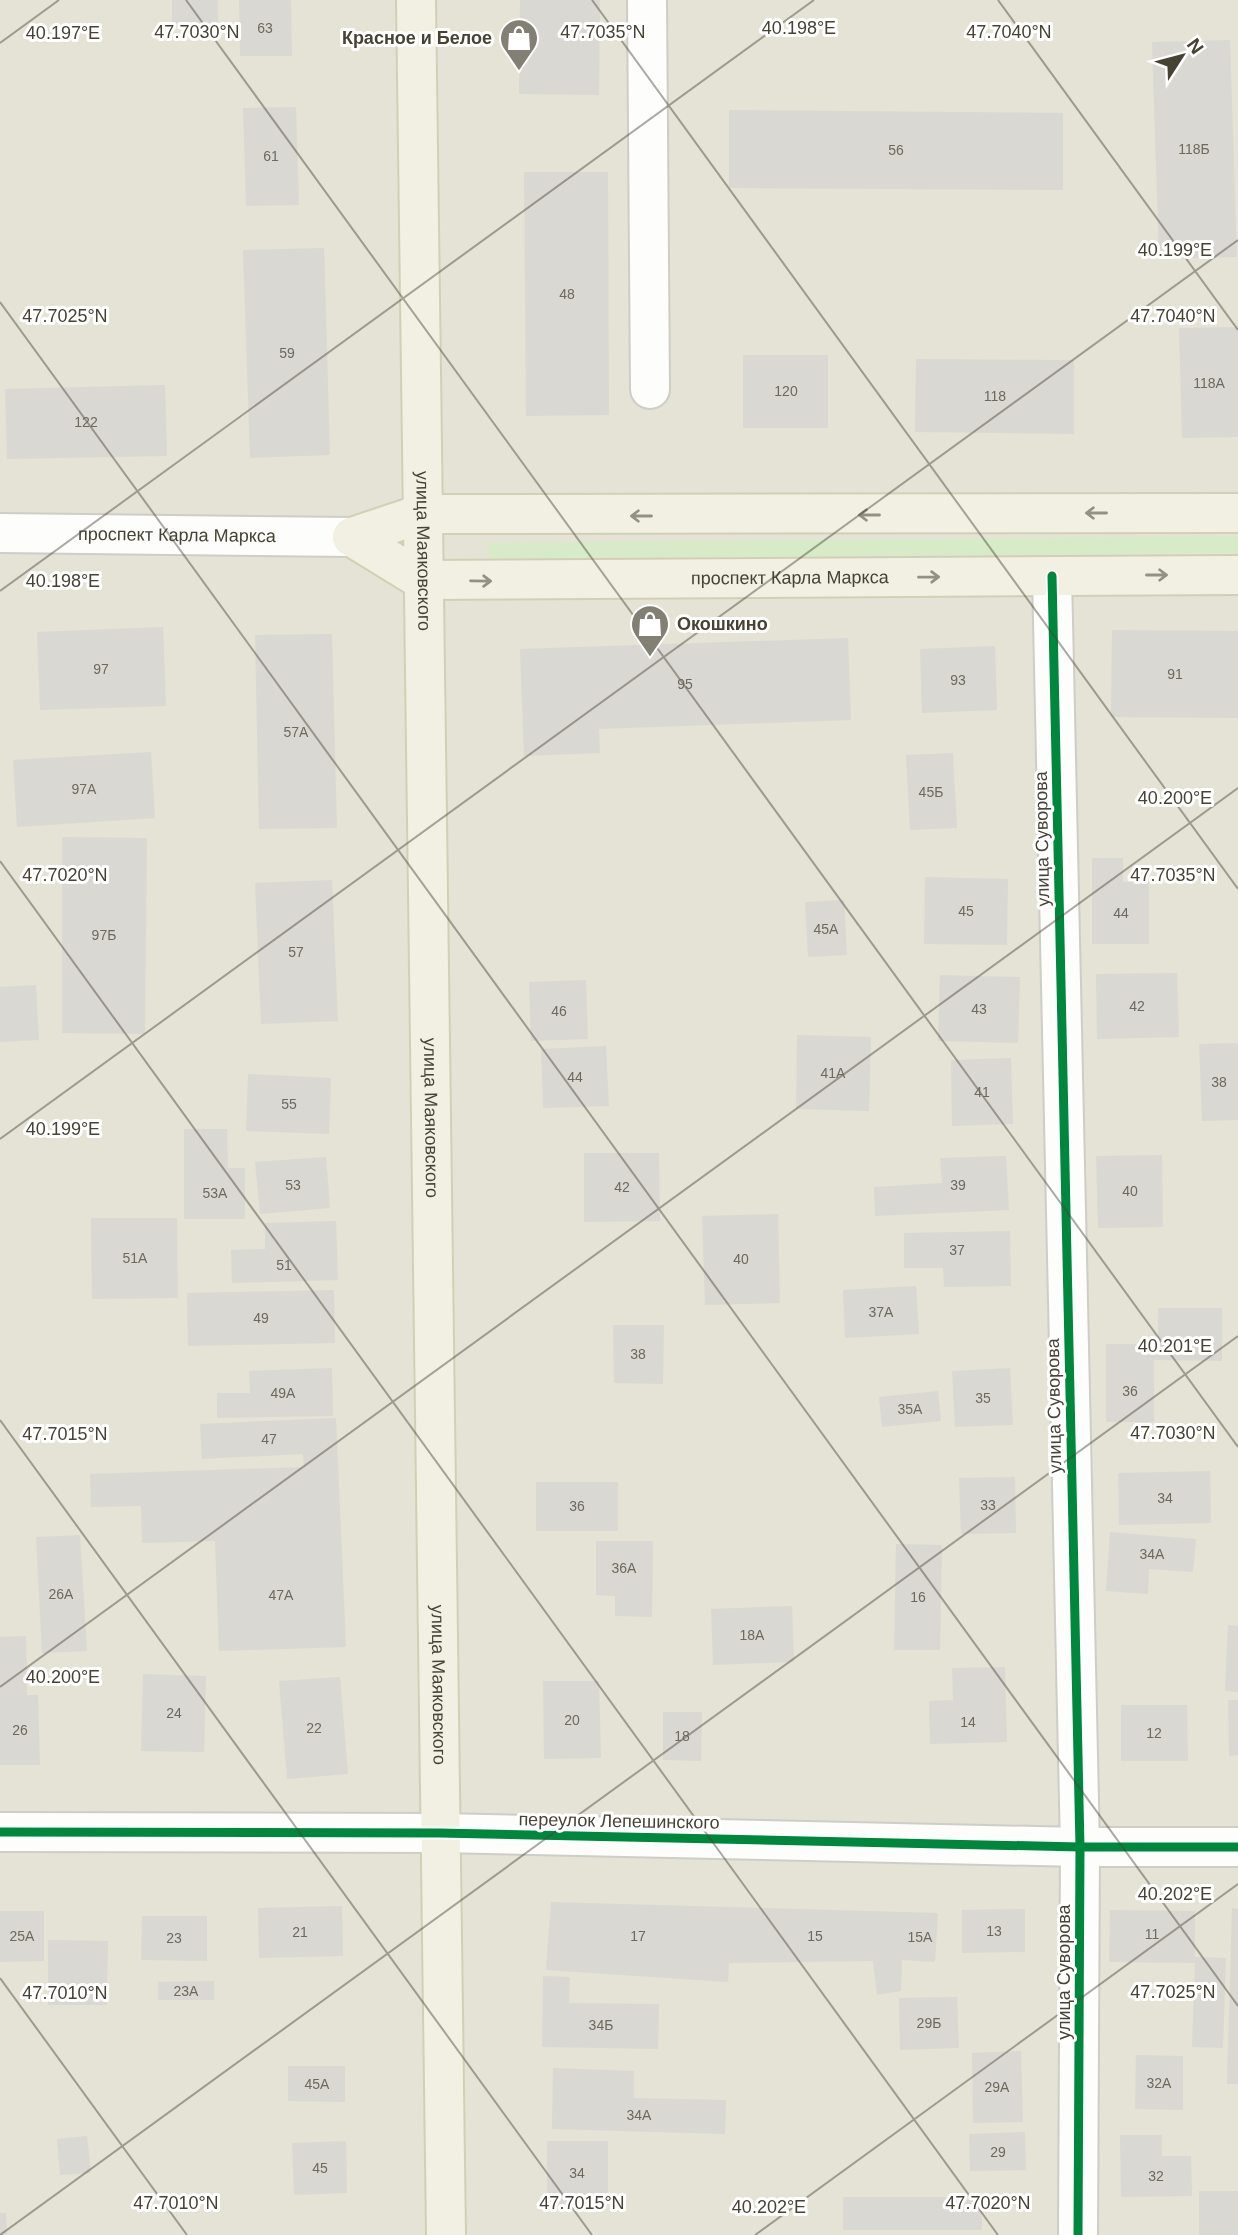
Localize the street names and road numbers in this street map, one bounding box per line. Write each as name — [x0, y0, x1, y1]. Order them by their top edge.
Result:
street label: улица Маяковского — [412, 471, 434, 631]
street label: проспект Карла Маркса — [78, 524, 277, 546]
street label: проспект Карла Маркса — [691, 567, 890, 588]
street label: улица Суворова — [1031, 770, 1053, 907]
street label: улица Маяковского — [420, 1038, 442, 1198]
street label: улица Суворова — [1043, 1337, 1065, 1474]
street label: улица Маяковского — [428, 1605, 450, 1765]
street label: переулок Лепешинского — [518, 1809, 720, 1833]
street label: улица Суворова — [1054, 1903, 1074, 2040]

